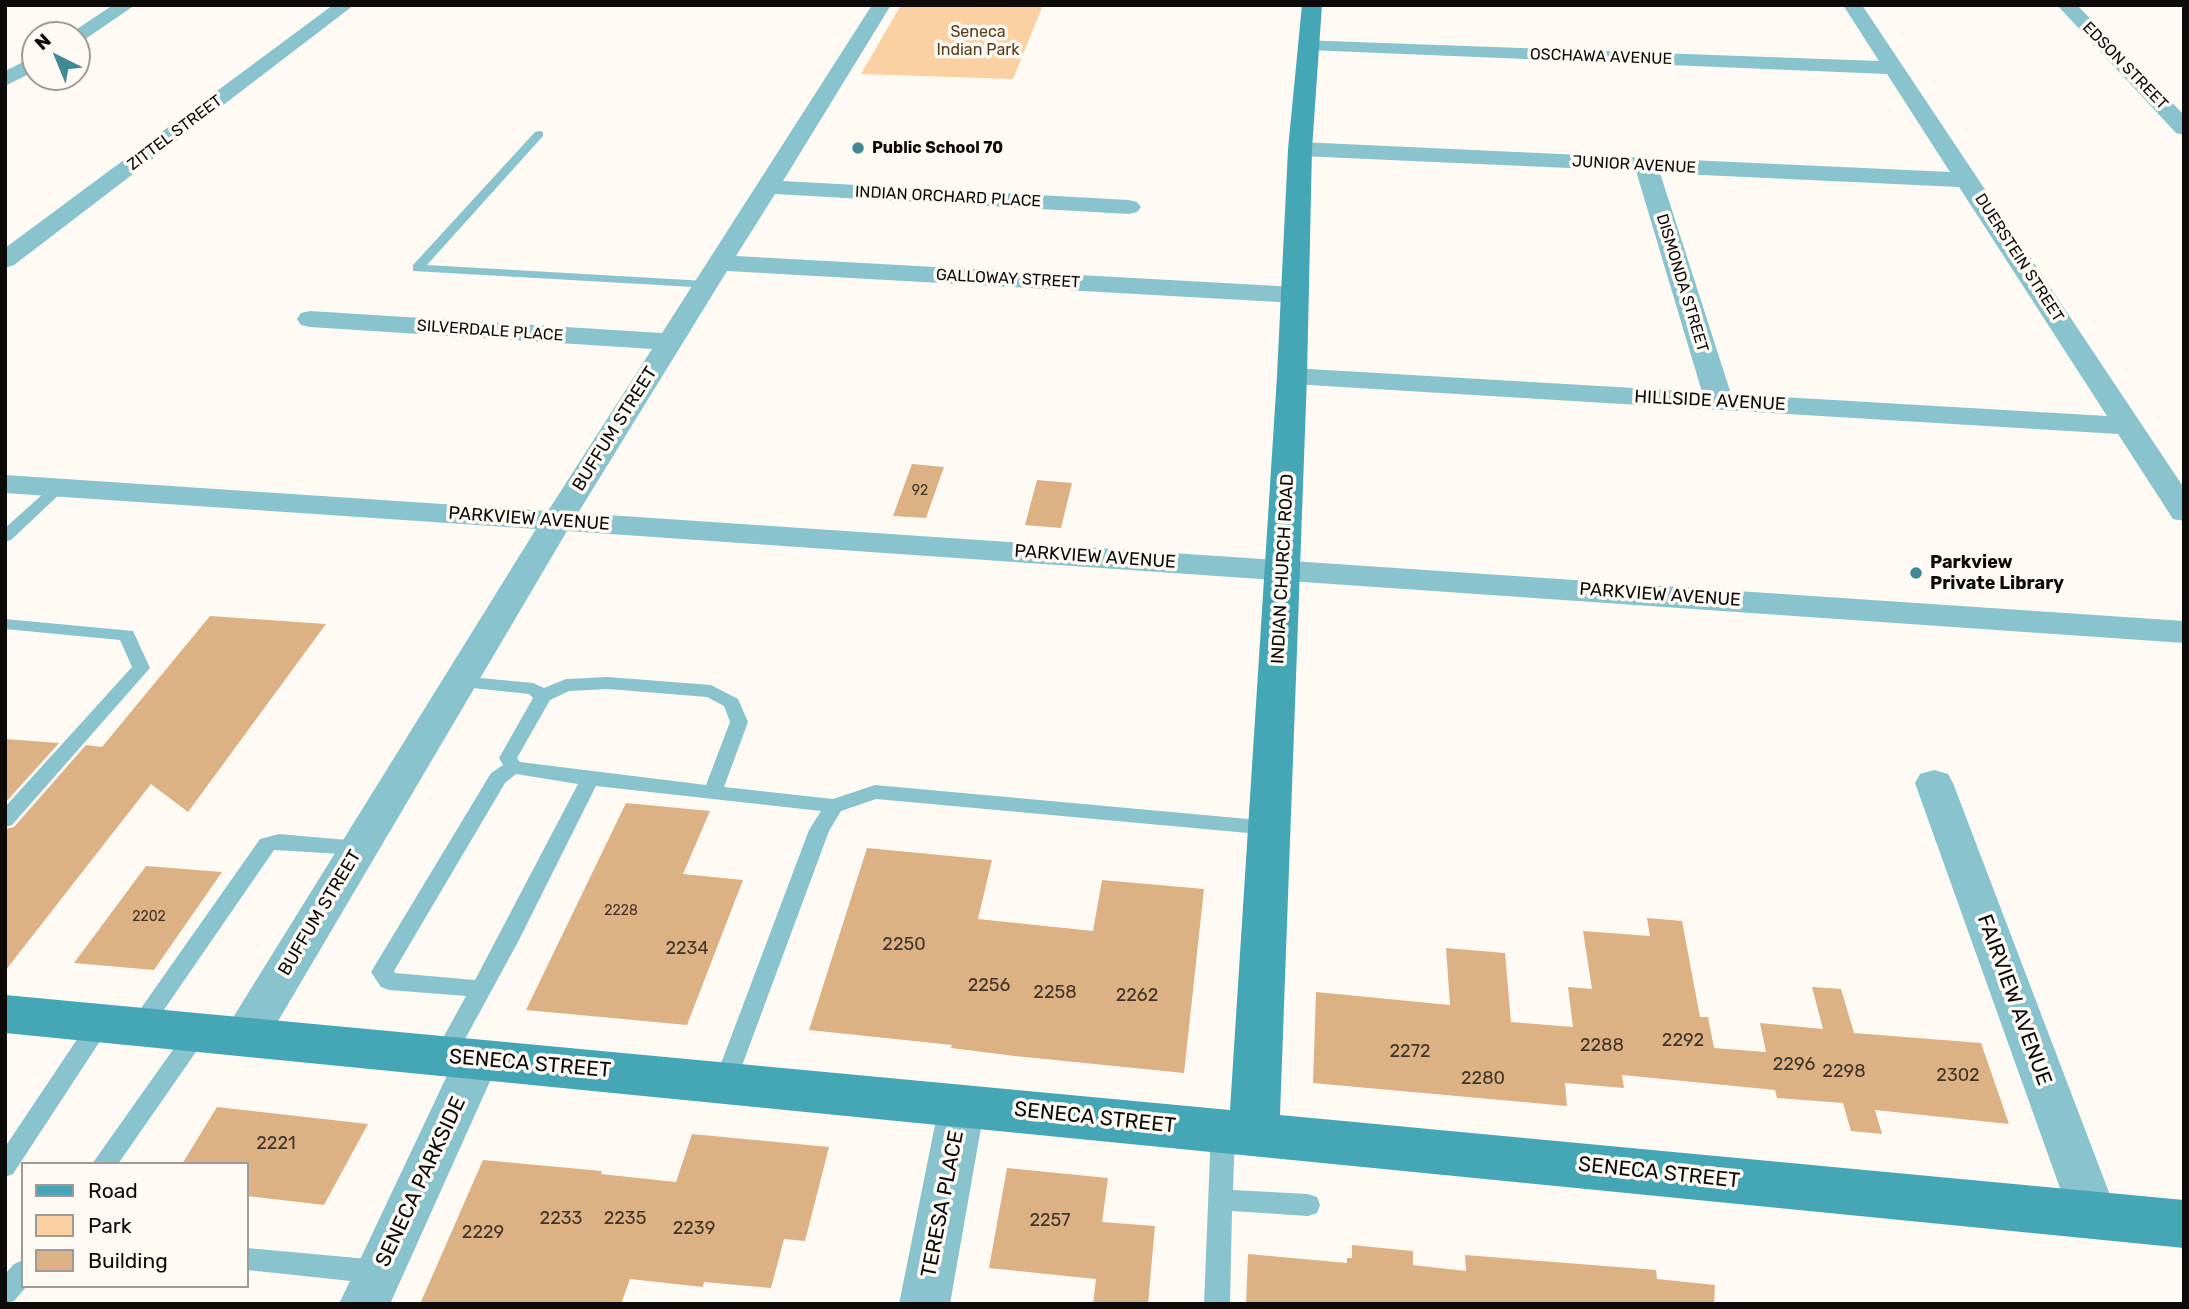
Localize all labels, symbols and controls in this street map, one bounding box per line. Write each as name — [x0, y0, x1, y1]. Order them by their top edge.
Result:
street label: EDSON STREET — [2078, 18, 2172, 114]
north arrow — [21, 21, 91, 91]
park label: Seneca Indian Park — [936, 22, 1020, 60]
text: N — [30, 29, 56, 55]
street label: OSCHAWA AVENUE — [1530, 45, 1672, 69]
street label: ZITTEL STREET — [124, 91, 226, 175]
place label: Public School 70 — [872, 138, 1003, 158]
marker: Public School 70 — [850, 140, 866, 156]
street label: JUNIOR AVENUE — [1571, 152, 1697, 178]
street label: INDIAN ORCHARD PLACE — [854, 183, 1042, 211]
street label: DUERSTEIN STREET — [1970, 190, 2068, 326]
street label: DISMONDA STREET — [1652, 211, 1712, 355]
street label: GALLOWAY STREET — [935, 266, 1081, 292]
street label: SILVERDALE PLACE — [416, 316, 564, 346]
street label: BUFFUM STREET — [568, 363, 662, 495]
street label: HILLSIDE AVENUE — [1634, 386, 1786, 416]
street label: INDIAN CHURCH ROAD — [1267, 473, 1299, 665]
house number: 92 — [912, 483, 928, 499]
street label: PARKVIEW AVENUE — [448, 503, 610, 535]
street label: PARKVIEW AVENUE — [1014, 541, 1176, 573]
place label: Parkview Private Library — [1930, 552, 2064, 594]
marker: Parkview Private Library — [1908, 565, 1924, 581]
street label: PARKVIEW AVENUE — [1579, 579, 1741, 611]
street label: BUFFUM STREET — [274, 846, 366, 980]
house number: 2228 — [604, 903, 638, 919]
house number: 2202 — [132, 909, 166, 925]
street label: FAIRVIEW AVENUE — [1971, 911, 2057, 1089]
house number: 2250 — [882, 934, 926, 956]
house number: 2234 — [665, 938, 709, 960]
house number: 2256 — [968, 975, 1010, 997]
house number: 2258 — [1033, 982, 1077, 1004]
house number: 2262 — [1116, 985, 1158, 1007]
house number: 2292 — [1662, 1030, 1704, 1052]
house number: 2288 — [1580, 1035, 1624, 1057]
house number: 2272 — [1390, 1041, 1430, 1063]
street label: SENECA STREET — [448, 1044, 612, 1084]
house number: 2296 — [1773, 1054, 1815, 1076]
house number: 2298 — [1822, 1061, 1866, 1083]
house number: 2302 — [1936, 1065, 1980, 1087]
house number: 2280 — [1461, 1068, 1505, 1090]
street label: SENECA PARKSIDE — [371, 1093, 471, 1271]
street label: SENECA STREET — [1013, 1097, 1177, 1139]
street label: TERESA PLACE — [916, 1128, 970, 1280]
house number: 2221 — [256, 1133, 296, 1155]
street label: SENECA STREET — [1577, 1152, 1741, 1194]
legend — [21, 1162, 248, 1288]
text: Road — [88, 1178, 138, 1203]
house number: 2233 — [540, 1208, 582, 1230]
house number: 2235 — [604, 1208, 646, 1230]
house number: 2257 — [1029, 1210, 1071, 1232]
text: Park — [88, 1213, 132, 1238]
house number: 2239 — [673, 1218, 715, 1240]
house number: 2229 — [462, 1222, 504, 1244]
text: Building — [88, 1248, 168, 1273]

